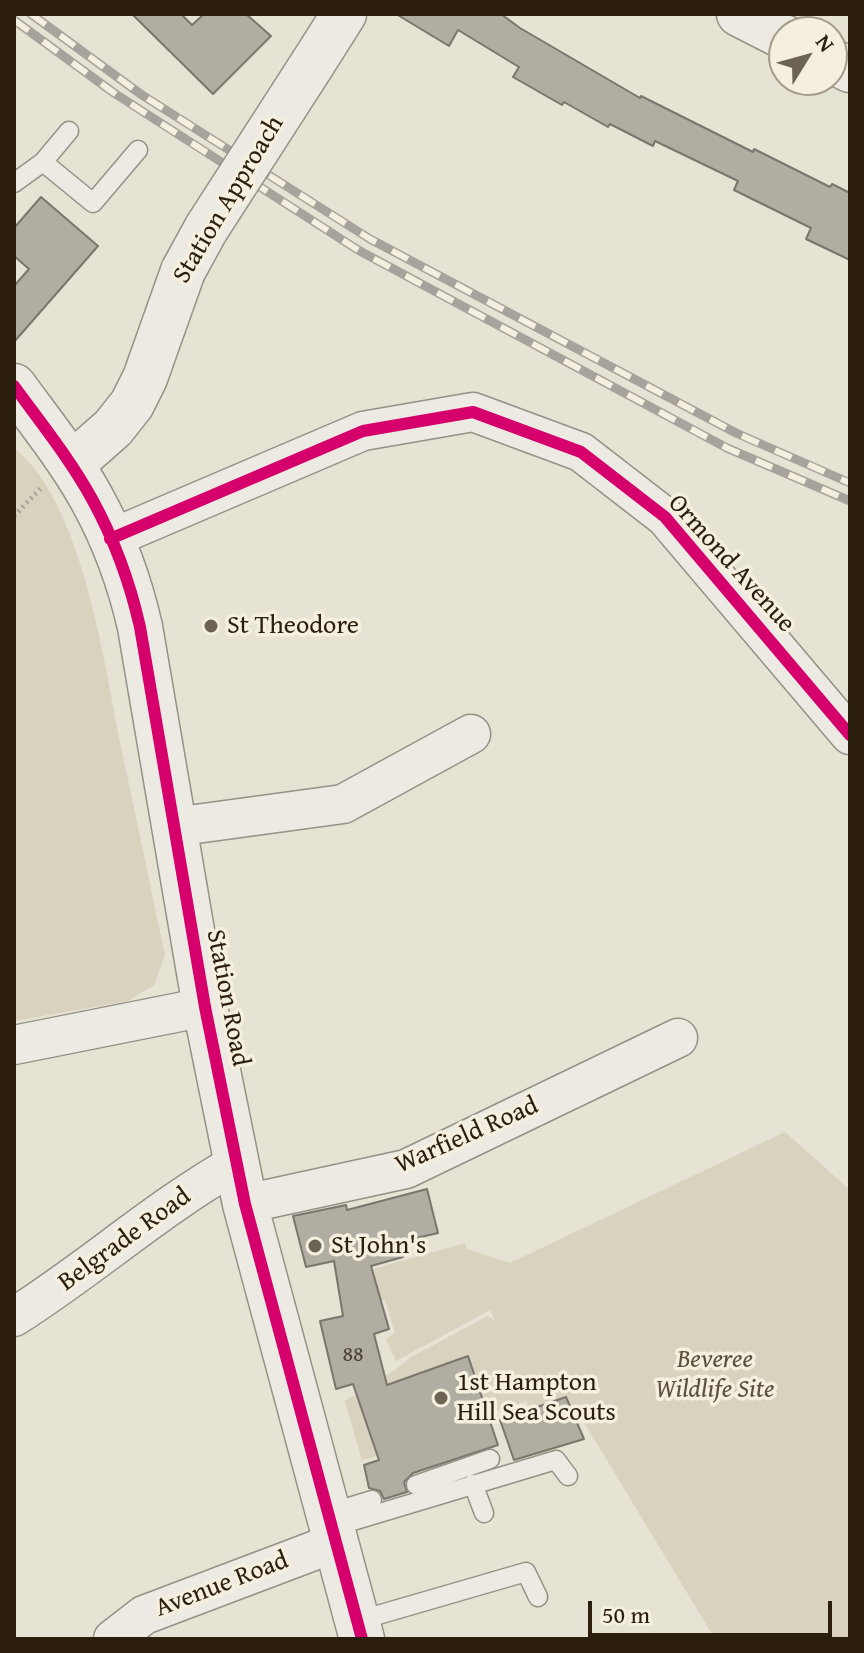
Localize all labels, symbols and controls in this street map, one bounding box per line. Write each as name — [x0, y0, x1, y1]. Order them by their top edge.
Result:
north arrow — [768, 16, 848, 96]
text: N — [808, 27, 843, 58]
street label: Station Approach — [167, 111, 291, 289]
street label: Ormond Avenue — [661, 488, 801, 640]
place label: St Theodore — [227, 610, 359, 642]
marker: St Theodore — [202, 617, 220, 635]
street label: Station Road — [198, 927, 256, 1069]
street label: Warfield Road — [391, 1091, 543, 1181]
street label: Belgrade Road — [53, 1181, 197, 1299]
place label: St John's — [331, 1230, 426, 1262]
marker: St John's — [306, 1237, 324, 1255]
house number: 88 — [342, 1342, 364, 1368]
park label: Beveree Wildlife Site — [656, 1344, 774, 1406]
place label: 1st Hampton Hill Sea Scouts — [457, 1367, 616, 1428]
marker: 1st Hampton Hill Sea Scouts — [432, 1389, 450, 1407]
street label: Avenue Road — [151, 1545, 293, 1625]
scale bar — [592, 1585, 836, 1635]
text: 50 m — [602, 1597, 650, 1632]

